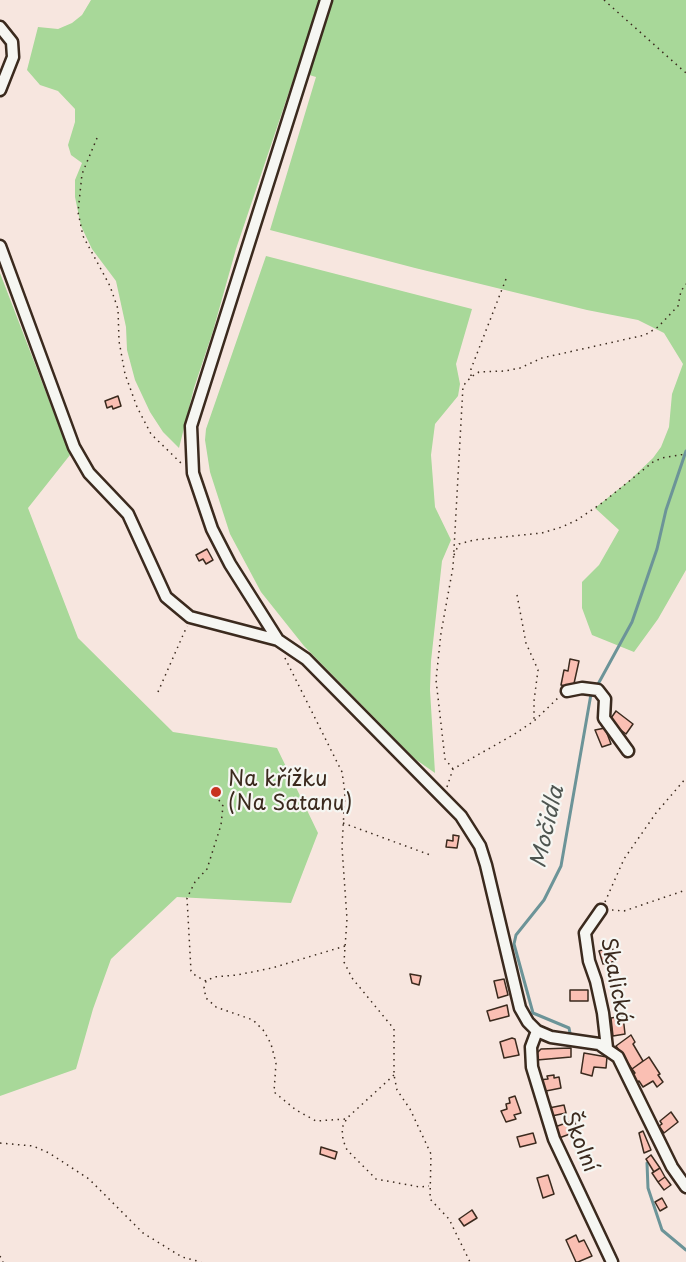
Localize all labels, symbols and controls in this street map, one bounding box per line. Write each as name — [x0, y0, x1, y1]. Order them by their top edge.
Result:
place label: Na křížku (Na Satanu) — [228, 767, 353, 817]
water label: Močidla — [526, 783, 570, 871]
marker: Na křížku (Na Satanu) — [209, 785, 223, 799]
street label: Skalická — [594, 935, 636, 1027]
street label: Školní — [556, 1108, 602, 1176]

